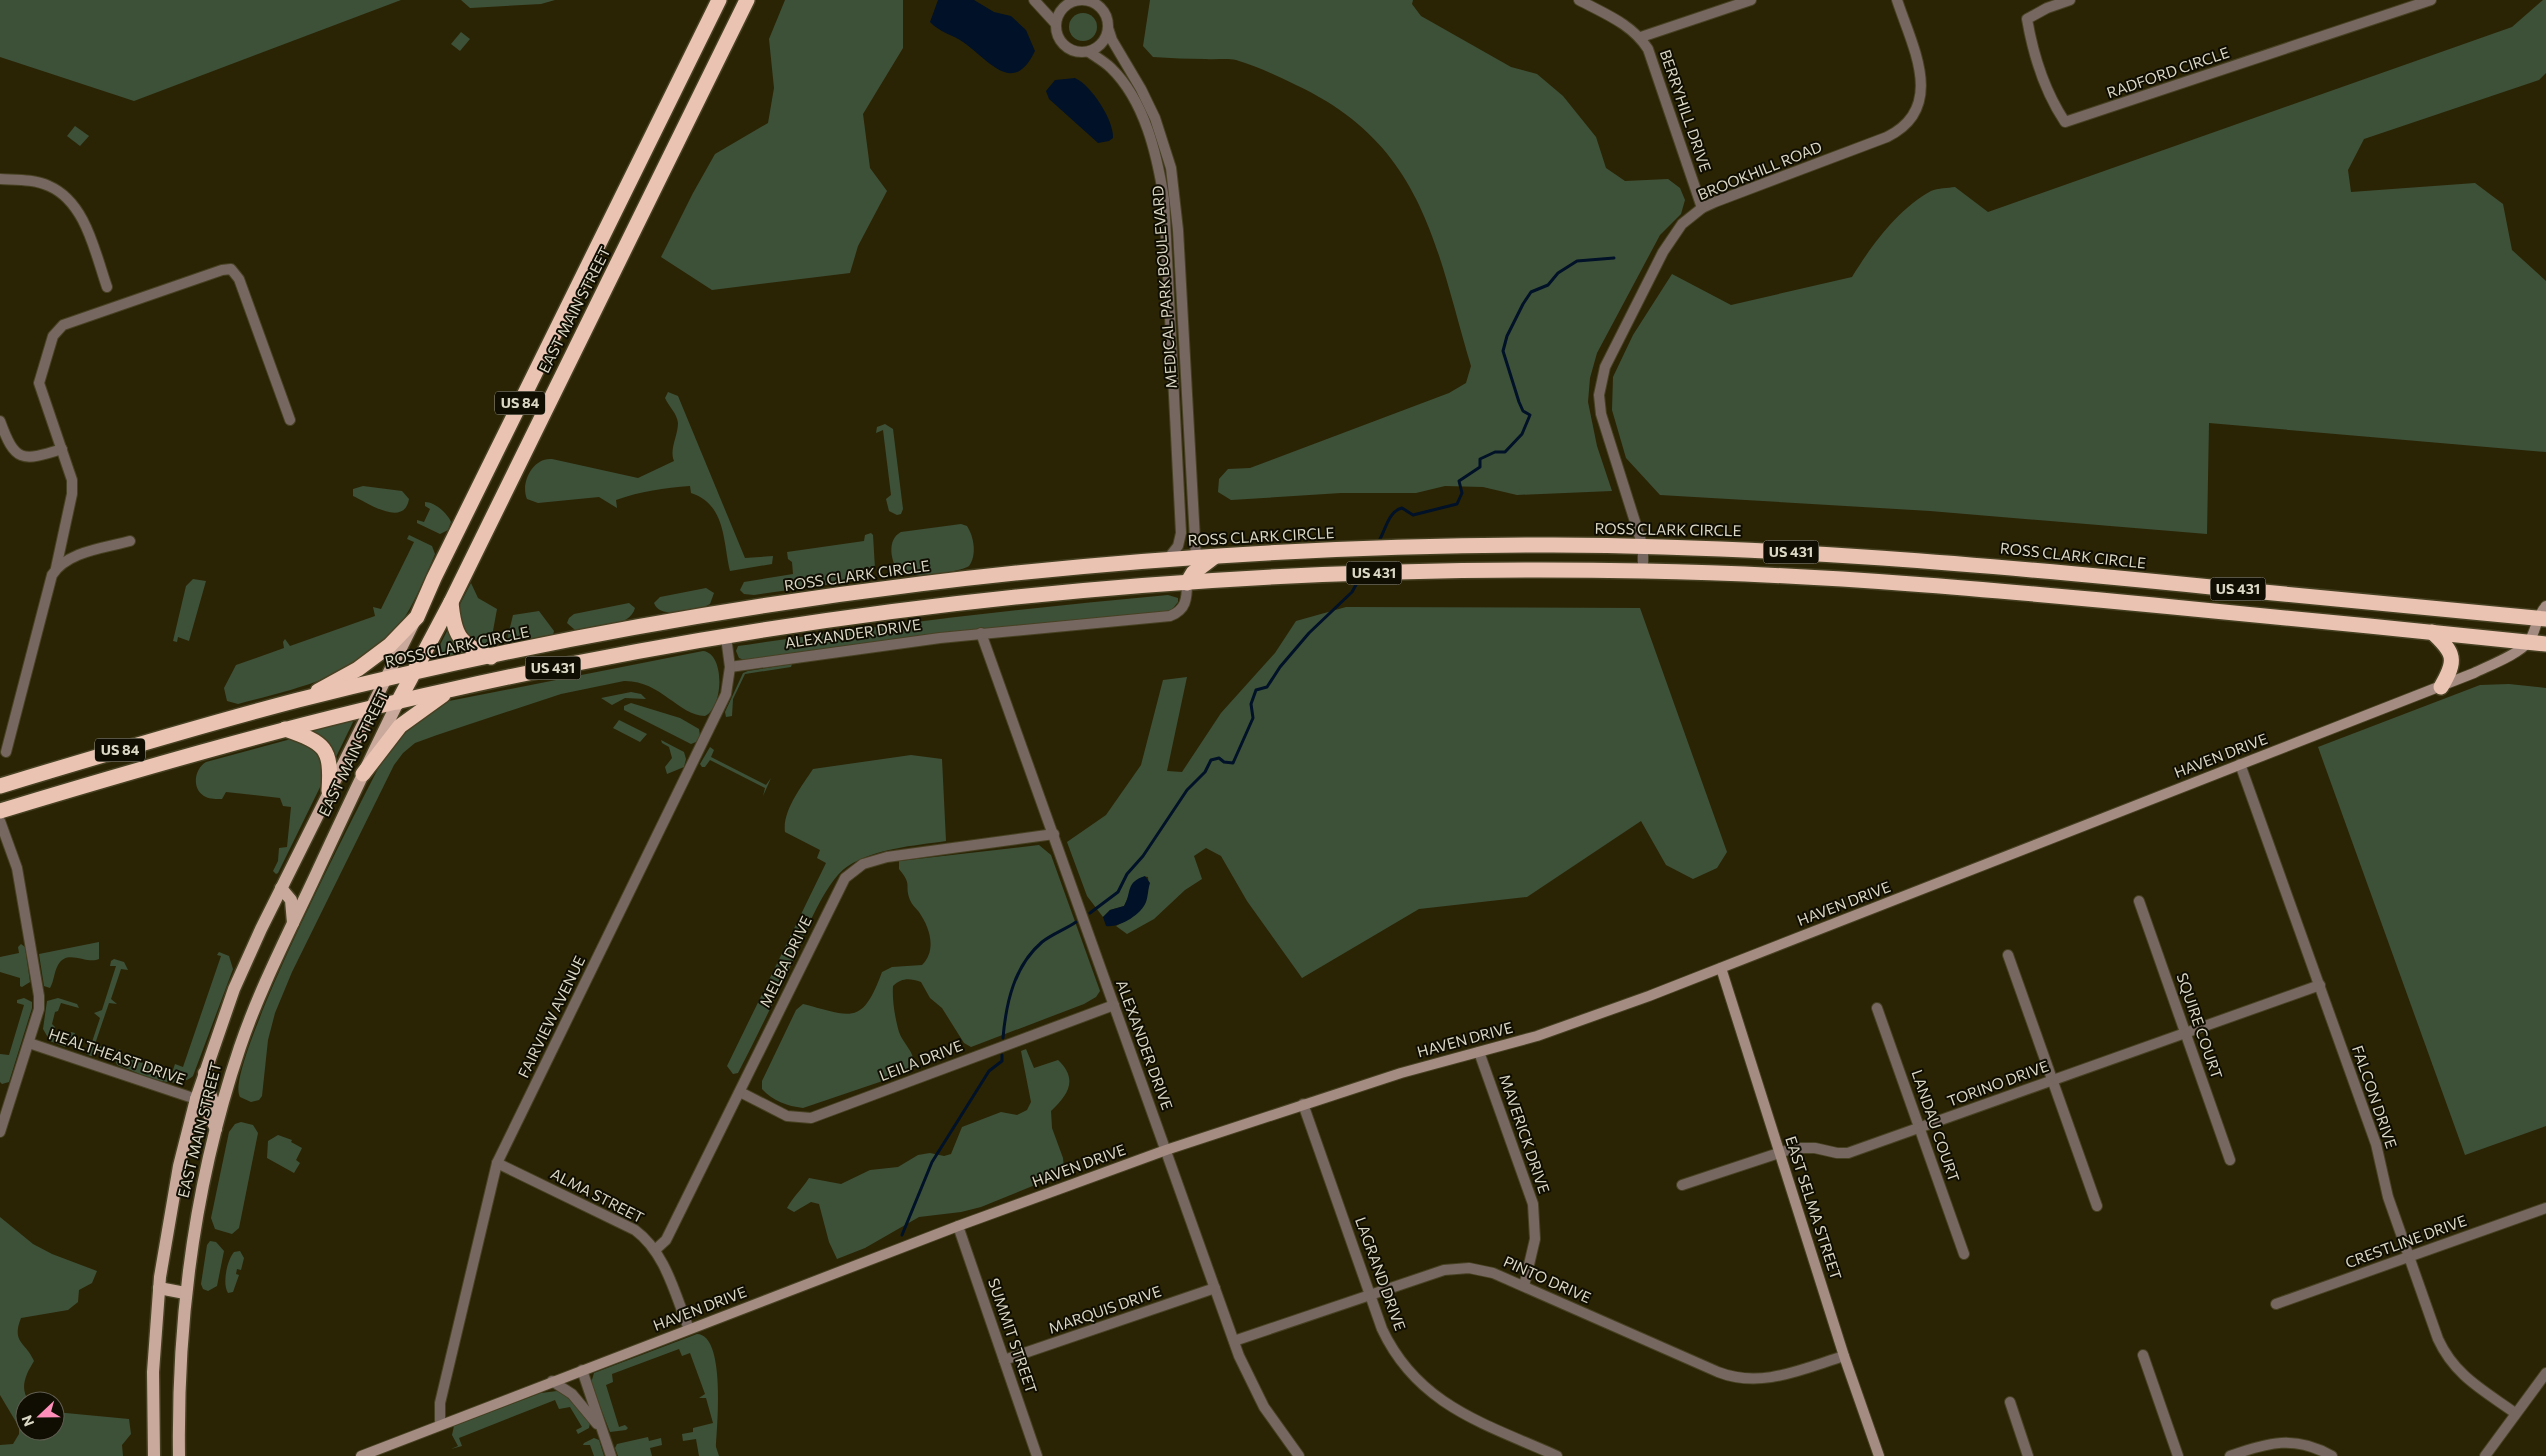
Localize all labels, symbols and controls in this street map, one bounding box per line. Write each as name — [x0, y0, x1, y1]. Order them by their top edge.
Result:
street label: RADFORD CIRCLE — [2104, 43, 2231, 101]
street label: BERRYHILL DRIVE — [1657, 47, 1715, 174]
street label: BROOKHILL ROAD — [1695, 137, 1824, 203]
street label: MEDICAL PARK BOULEVARD — [1148, 185, 1180, 389]
street label: EAST MAIN STREET — [535, 243, 614, 376]
road number: US 84 — [495, 392, 545, 414]
street label: ROSS CLARK CIRCLE — [1594, 519, 1742, 539]
street label: ROSS CLARK CIRCLE — [1187, 523, 1335, 549]
street label: ROSS CLARK CIRCLE — [1999, 538, 2147, 572]
road number: US 431 — [1764, 540, 1818, 564]
street label: ROSS CLARK CIRCLE — [783, 556, 931, 594]
road number: US 431 — [1346, 562, 1402, 584]
road number: US 431 — [2210, 578, 2266, 600]
street label: ALEXANDER DRIVE — [784, 615, 922, 651]
street label: ROSS CLARK CIRCLE — [383, 622, 531, 670]
road number: US 431 — [526, 656, 580, 680]
street label: EAST MAIN STREET — [315, 686, 392, 819]
street label: HAVEN DRIVE — [2171, 729, 2270, 781]
road number: US 84 — [95, 738, 145, 762]
street label: HAVEN DRIVE — [1794, 877, 1893, 929]
street label: MELBA DRIVE — [755, 913, 815, 1010]
street label: FAIRVIEW AVENUE — [514, 953, 588, 1081]
street label: SQUIRE COURT — [2173, 970, 2227, 1081]
street label: ALEXANDER DRIVE — [1113, 977, 1177, 1112]
street label: HAVEN DRIVE — [1415, 1018, 1515, 1060]
street label: HEALTHEAST DRIVE — [47, 1024, 188, 1088]
street label: LEILA DRIVE — [876, 1036, 965, 1084]
street label: FALCON DRIVE — [2349, 1043, 2401, 1151]
street label: TORINO DRIVE — [1945, 1056, 2051, 1110]
street label: EAST MAIN STREET — [173, 1060, 225, 1199]
street label: LANDAU COURT — [1908, 1067, 1964, 1184]
street label: MAVERICK DRIVE — [1496, 1072, 1554, 1196]
street label: EAST SELMA STREET — [1782, 1134, 1846, 1282]
street label: HAVEN DRIVE — [1029, 1140, 1128, 1190]
street label: ALMA STREET — [548, 1164, 647, 1227]
street label: CRESTLINE DRIVE — [2343, 1211, 2469, 1271]
street label: LAGRAND DRIVE — [1352, 1214, 1410, 1333]
street label: PINTO DRIVE — [1501, 1252, 1594, 1306]
street label: SUMMIT STREET — [985, 1276, 1041, 1396]
street label: MARQUIS DRIVE — [1046, 1281, 1164, 1337]
street label: HAVEN DRIVE — [650, 1282, 749, 1334]
north arrow — [15, 1391, 65, 1441]
text: N — [18, 1413, 37, 1429]

